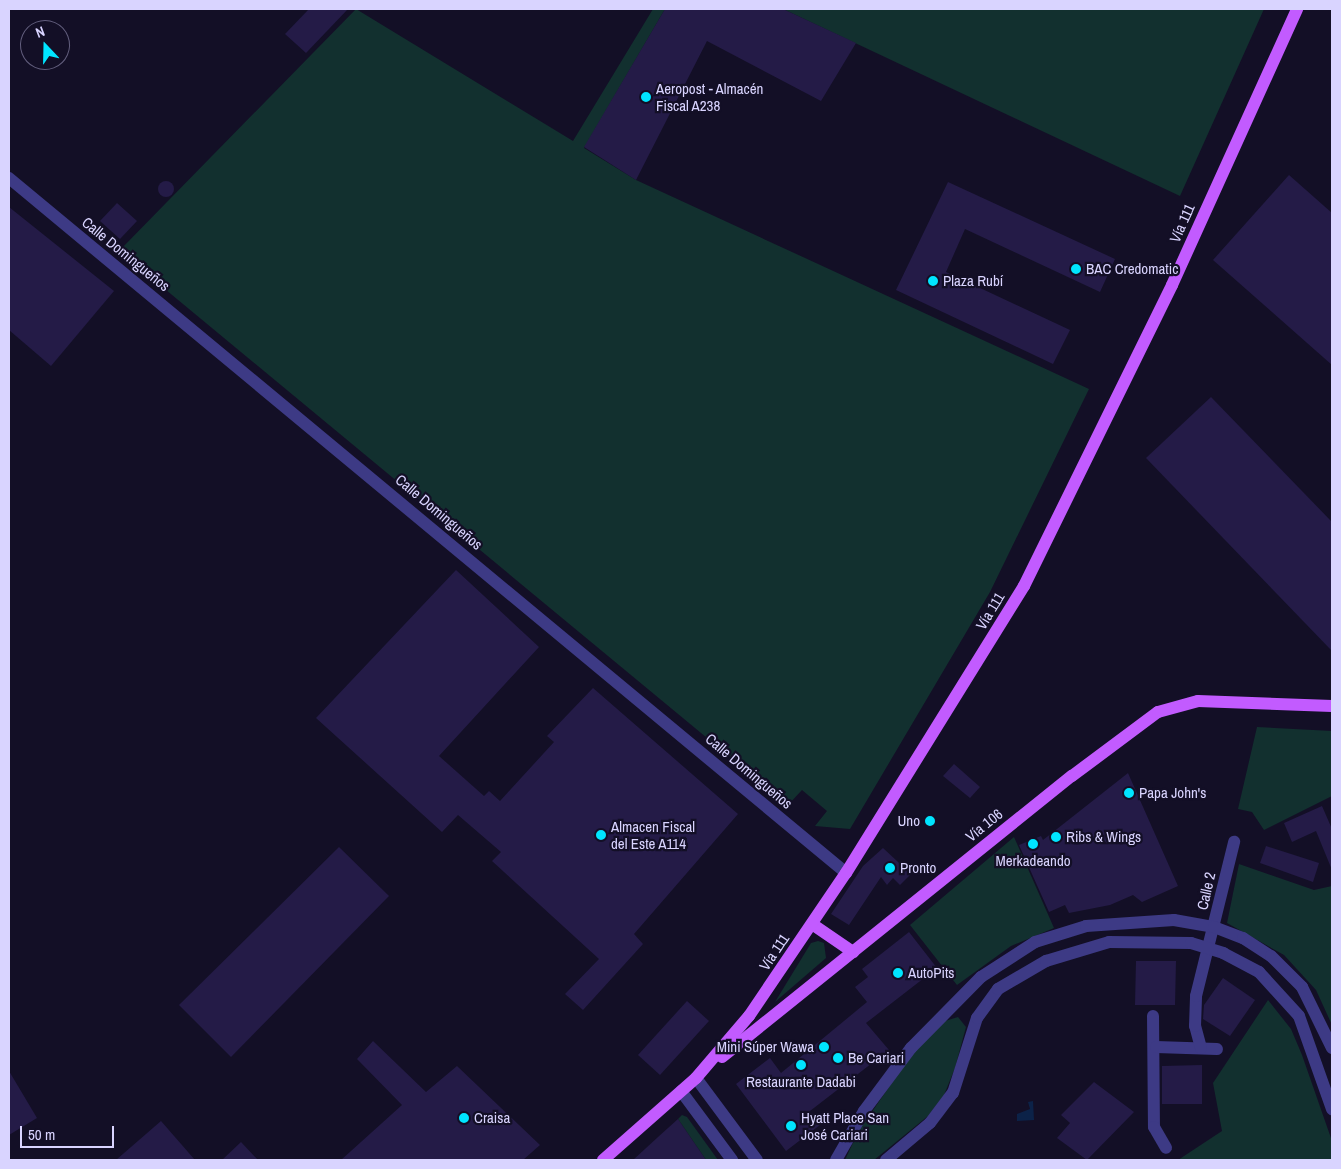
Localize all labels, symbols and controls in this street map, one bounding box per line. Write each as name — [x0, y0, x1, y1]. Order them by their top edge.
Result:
north arrow — [20, 20, 70, 70]
text: N — [33, 22, 47, 42]
place label: Aeropost - Almacén Fiscal A238 — [656, 79, 764, 114]
marker: Aeropost - Almacén Fiscal A238 — [640, 91, 652, 103]
street label: Vía 111 — [1166, 201, 1198, 245]
street label: Calle Domingueños — [78, 213, 174, 295]
place label: BAC Credomatic — [1086, 260, 1178, 278]
marker: BAC Credomatic — [1070, 263, 1082, 275]
place label: Plaza Rubí — [943, 272, 1003, 290]
marker: Plaza Rubí — [927, 275, 939, 287]
street label: Calle Domingueños — [392, 470, 486, 554]
street label: Vía 111 — [972, 589, 1008, 633]
street label: Calle Domingueños — [702, 729, 796, 813]
place label: Papa John's — [1139, 784, 1206, 802]
marker: Papa John's — [1123, 787, 1135, 799]
street label: Vía 106 — [962, 805, 1006, 845]
place label: Uno — [897, 812, 920, 830]
marker: Uno — [924, 815, 936, 827]
place label: Almacen Fiscal del Este A114 — [611, 817, 695, 852]
place label: Ribs & Wings — [1066, 828, 1141, 846]
marker: Almacen Fiscal del Este A114 — [595, 829, 607, 841]
marker: Ribs & Wings — [1050, 831, 1062, 843]
marker: Merkadeando — [1027, 838, 1039, 850]
place label: Merkadeando — [995, 852, 1071, 870]
place label: Pronto — [900, 859, 936, 877]
marker: Pronto — [884, 862, 896, 874]
street label: Calle 2 — [1193, 870, 1219, 912]
street label: Vía 111 — [755, 930, 793, 974]
place label: AutoPits — [908, 964, 954, 982]
marker: AutoPits — [892, 967, 904, 979]
place label: Mini Súper Wawa — [717, 1038, 814, 1056]
marker: Mini Súper Wawa — [818, 1041, 830, 1053]
place label: Be Cariari — [848, 1049, 904, 1067]
marker: Be Cariari — [832, 1052, 844, 1064]
marker: Restaurante Dadabi — [795, 1059, 807, 1071]
place label: Restaurante Dadabi — [746, 1073, 856, 1091]
place label: Hyatt Place San José Cariari — [801, 1108, 889, 1143]
place label: Craisa — [474, 1109, 510, 1127]
marker: Craisa — [458, 1112, 470, 1124]
scale bar — [22, 1116, 116, 1148]
marker: Hyatt Place San José Cariari — [785, 1120, 797, 1132]
text: 50 m — [28, 1124, 55, 1145]

